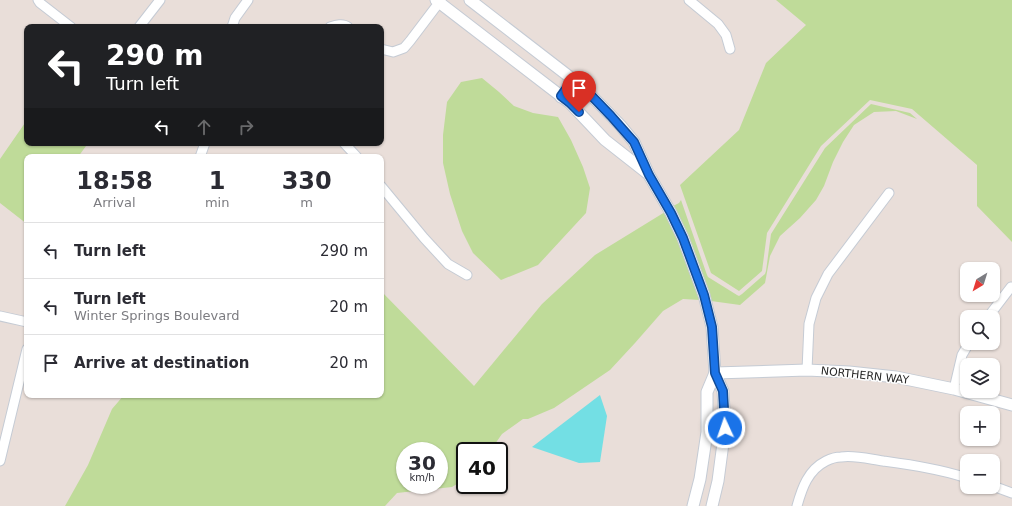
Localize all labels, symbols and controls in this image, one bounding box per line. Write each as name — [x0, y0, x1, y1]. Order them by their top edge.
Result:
text: 290 m — [106, 39, 203, 72]
icon: left — [40, 40, 92, 92]
pin — [562, 71, 596, 112]
text: Turn left — [106, 73, 179, 94]
icon: arrive — [568, 77, 590, 99]
icon: left — [151, 116, 173, 138]
icon: ahead — [193, 116, 215, 138]
icon: right — [235, 116, 257, 138]
text: 18:58 — [76, 167, 153, 195]
text: 1 — [209, 167, 225, 195]
text: 330 — [282, 167, 332, 195]
text: Arrival — [93, 195, 136, 210]
text: min — [205, 195, 229, 210]
text: m — [300, 195, 313, 210]
icon: left — [40, 240, 62, 262]
text: Turn left — [74, 242, 146, 260]
text: 290 m — [320, 242, 368, 260]
north arrow — [960, 262, 1000, 302]
map controls — [960, 262, 1000, 494]
text: Turn left — [74, 290, 146, 308]
icon: left — [40, 296, 62, 318]
text: 20 m — [330, 298, 368, 316]
text: Winter Springs Boulevard — [74, 308, 240, 323]
button: search — [960, 310, 1000, 350]
icon: arrive — [40, 352, 62, 374]
text: Arrive at destination — [74, 354, 249, 372]
text: 20 m — [330, 354, 368, 372]
button: layers — [960, 358, 1000, 398]
street label: NORTHERN WAY — [820, 364, 910, 387]
button: + — [960, 406, 1000, 446]
position arrow — [704, 407, 746, 449]
speed limit sign: 40 — [456, 442, 508, 494]
text: 30 — [408, 451, 436, 475]
button: − — [960, 454, 1000, 494]
text: km/h — [409, 472, 435, 483]

